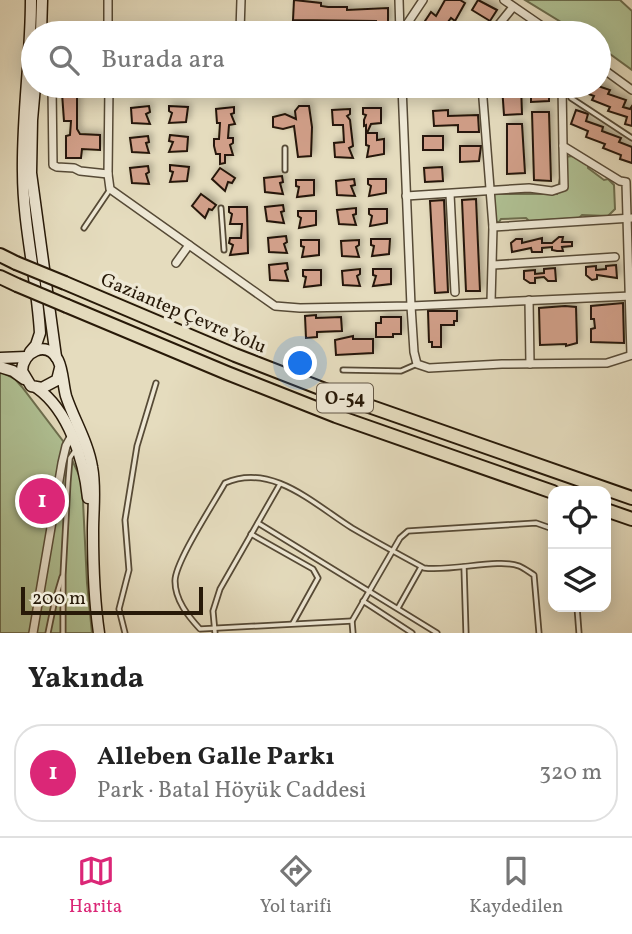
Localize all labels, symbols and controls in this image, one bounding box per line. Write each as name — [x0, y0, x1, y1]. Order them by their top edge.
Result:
search box — [21, 21, 611, 98]
icon: search — [45, 41, 83, 79]
text: Burada ara — [101, 42, 225, 78]
street label: Gaziantep Çevre Yolu — [96, 267, 270, 361]
your location — [283, 346, 317, 380]
road number: O-54 — [317, 384, 373, 412]
pin: 1 — [19, 475, 65, 527]
map controls — [548, 486, 611, 612]
button: locate — [548, 486, 611, 549]
button: layers — [548, 549, 611, 612]
scale bar — [21, 584, 203, 616]
text: 200 m — [32, 586, 86, 612]
text: Yakında — [28, 658, 144, 700]
text: Alleben Galle Parkı — [97, 739, 335, 775]
text: 1 — [48, 757, 58, 789]
text: 320 m — [539, 757, 602, 789]
text: Park · Batal Höyük Caddesi — [97, 775, 366, 807]
tab: Harita — [69, 852, 122, 920]
tab: Yol tarifi — [260, 852, 332, 920]
tab: Kaydedilen — [469, 852, 563, 920]

